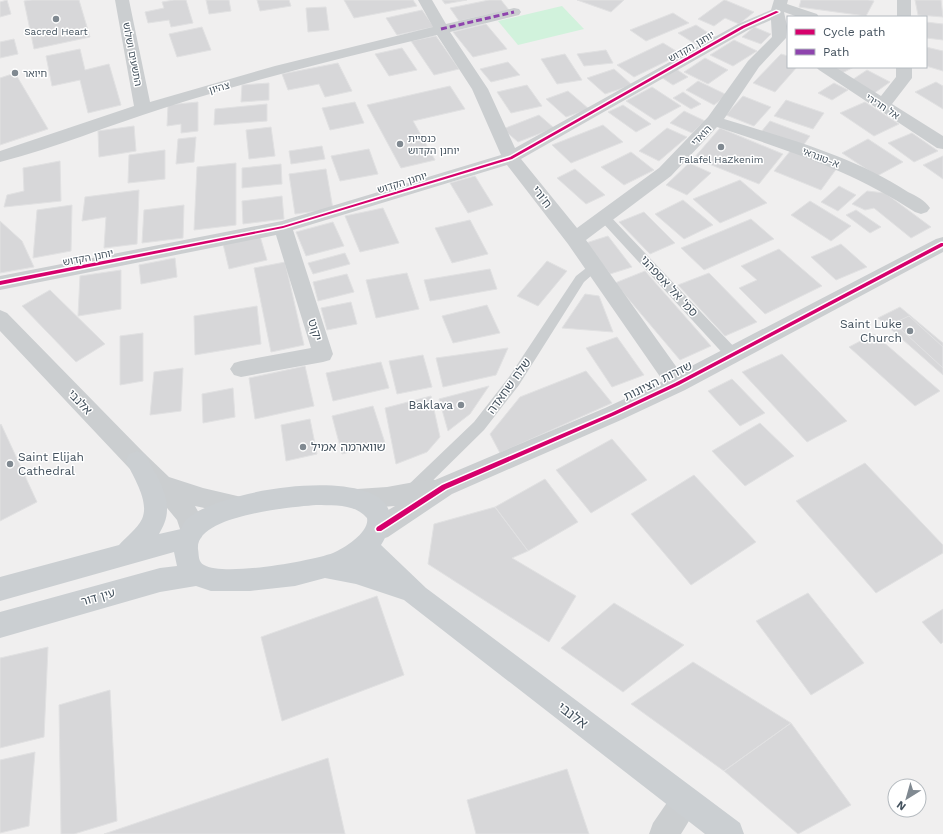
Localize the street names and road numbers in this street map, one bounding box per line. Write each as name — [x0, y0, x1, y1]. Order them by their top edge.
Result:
street label: התשעים ושלוש — [121, 21, 144, 87]
street label: יוחנן הקדוש — [666, 29, 716, 64]
street label: צהיון — [207, 79, 231, 96]
street label: אל חרירי — [864, 92, 902, 121]
street label: הואדי — [689, 123, 714, 148]
street label: א-טוגראי — [801, 145, 841, 170]
street label: יוחנן הקדוש — [376, 170, 428, 195]
street label: ח'ורי — [529, 183, 555, 211]
street label: יוחנן הקדוש — [62, 247, 114, 268]
street label: סמ' אל אספהני — [637, 253, 701, 320]
street label: יקוט — [305, 317, 325, 343]
street label: שלח שחאדה — [484, 356, 534, 416]
street label: שדרות הציונות — [621, 358, 695, 404]
street label: אלנבי — [65, 387, 95, 417]
street label: עין דור — [79, 585, 117, 609]
street label: אלנבי — [555, 699, 591, 732]

